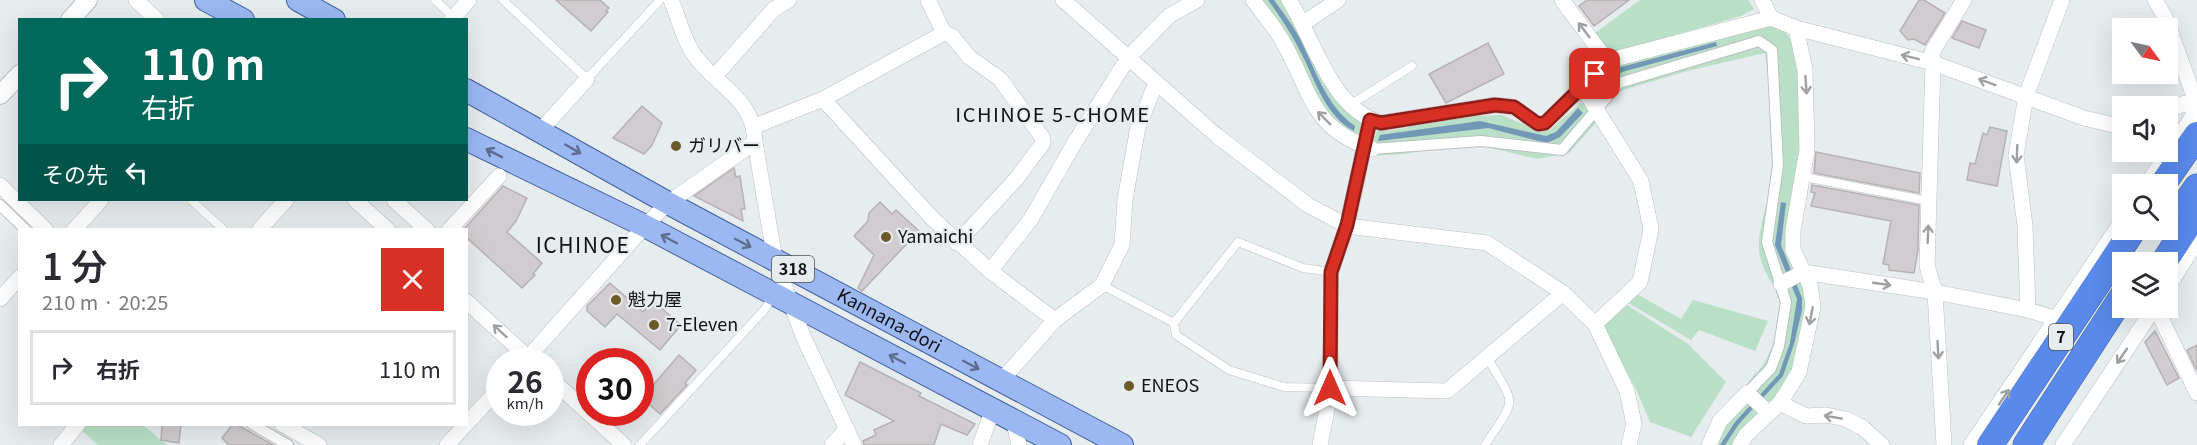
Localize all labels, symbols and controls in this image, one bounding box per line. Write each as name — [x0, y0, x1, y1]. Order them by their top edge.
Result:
north arrow — [2112, 18, 2178, 84]
map controls — [2112, 18, 2178, 318]
one-way arrow — [1578, 23, 1590, 39]
text: 110 m — [141, 31, 265, 92]
icon: right — [42, 42, 120, 120]
pin — [1569, 48, 1620, 99]
one-way arrow — [1901, 51, 1920, 63]
icon: arrive — [1578, 57, 1611, 90]
one-way arrow — [1800, 75, 1811, 95]
one-way arrow — [1978, 76, 1997, 87]
text: 右折 — [141, 87, 195, 126]
button: sound — [2112, 96, 2178, 162]
district label: ICHINOE 5-CHOME — [955, 99, 1151, 128]
one-way arrow — [1317, 111, 1331, 126]
place label: ガリバー — [688, 131, 760, 157]
marker: ガリバー — [669, 139, 683, 153]
one-way arrow — [564, 143, 581, 155]
one-way arrow — [2012, 144, 2023, 163]
one-way arrow — [485, 147, 503, 158]
icon: left — [120, 156, 153, 189]
text: その先 — [42, 157, 108, 189]
button: search — [2112, 174, 2178, 240]
place label: Yamaichi — [897, 222, 973, 248]
one-way arrow — [1923, 225, 1934, 245]
district label: ICHINOE — [536, 229, 630, 259]
marker: Yamaichi — [879, 230, 893, 244]
one-way arrow — [660, 232, 678, 244]
text: 1 分 — [42, 238, 107, 290]
one-way arrow — [734, 238, 752, 249]
button: close — [381, 248, 444, 311]
button: layers — [2112, 252, 2178, 318]
road number: 318 — [772, 256, 814, 282]
one-way arrow — [1871, 278, 1891, 289]
street label: Kannana-dori — [833, 280, 947, 358]
place label: 魁力屋 — [628, 285, 682, 311]
text: 210 m · 20:25 — [42, 287, 168, 316]
marker: 魁力屋 — [609, 293, 623, 307]
one-way arrow — [1805, 306, 1816, 326]
place label: 7-Eleven — [666, 310, 738, 336]
marker: 7-Eleven — [647, 318, 661, 332]
one-way arrow — [492, 324, 507, 338]
road number: 7 — [2049, 324, 2073, 350]
one-way arrow — [1933, 340, 1944, 360]
one-way arrow — [2115, 347, 2127, 364]
speed limit sign: 30 — [576, 348, 654, 426]
icon: right — [45, 351, 78, 384]
text: 右折 — [96, 352, 140, 384]
text: 110 m — [379, 352, 441, 384]
one-way arrow — [889, 353, 907, 364]
position arrow — [1298, 356, 1362, 420]
text: 26 — [507, 358, 543, 402]
one-way arrow — [962, 359, 979, 371]
place label: ENEOS — [1141, 371, 1199, 397]
marker: ENEOS — [1122, 379, 1136, 393]
one-way arrow — [1998, 389, 2010, 405]
text: km/h — [506, 392, 544, 413]
one-way arrow — [1823, 411, 1843, 422]

